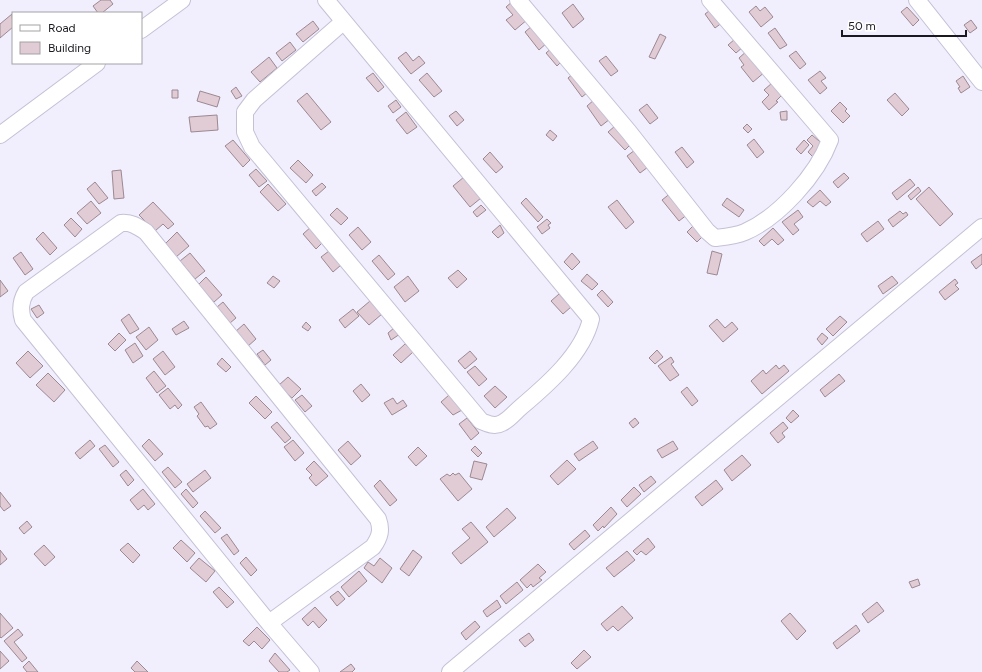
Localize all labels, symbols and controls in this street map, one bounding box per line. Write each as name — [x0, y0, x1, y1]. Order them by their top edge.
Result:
legend — [12, 12, 142, 64]
scale bar — [842, 12, 966, 38]
text: 50 m — [848, 19, 876, 33]
text: Road — [48, 21, 76, 35]
text: Building — [48, 41, 91, 55]

